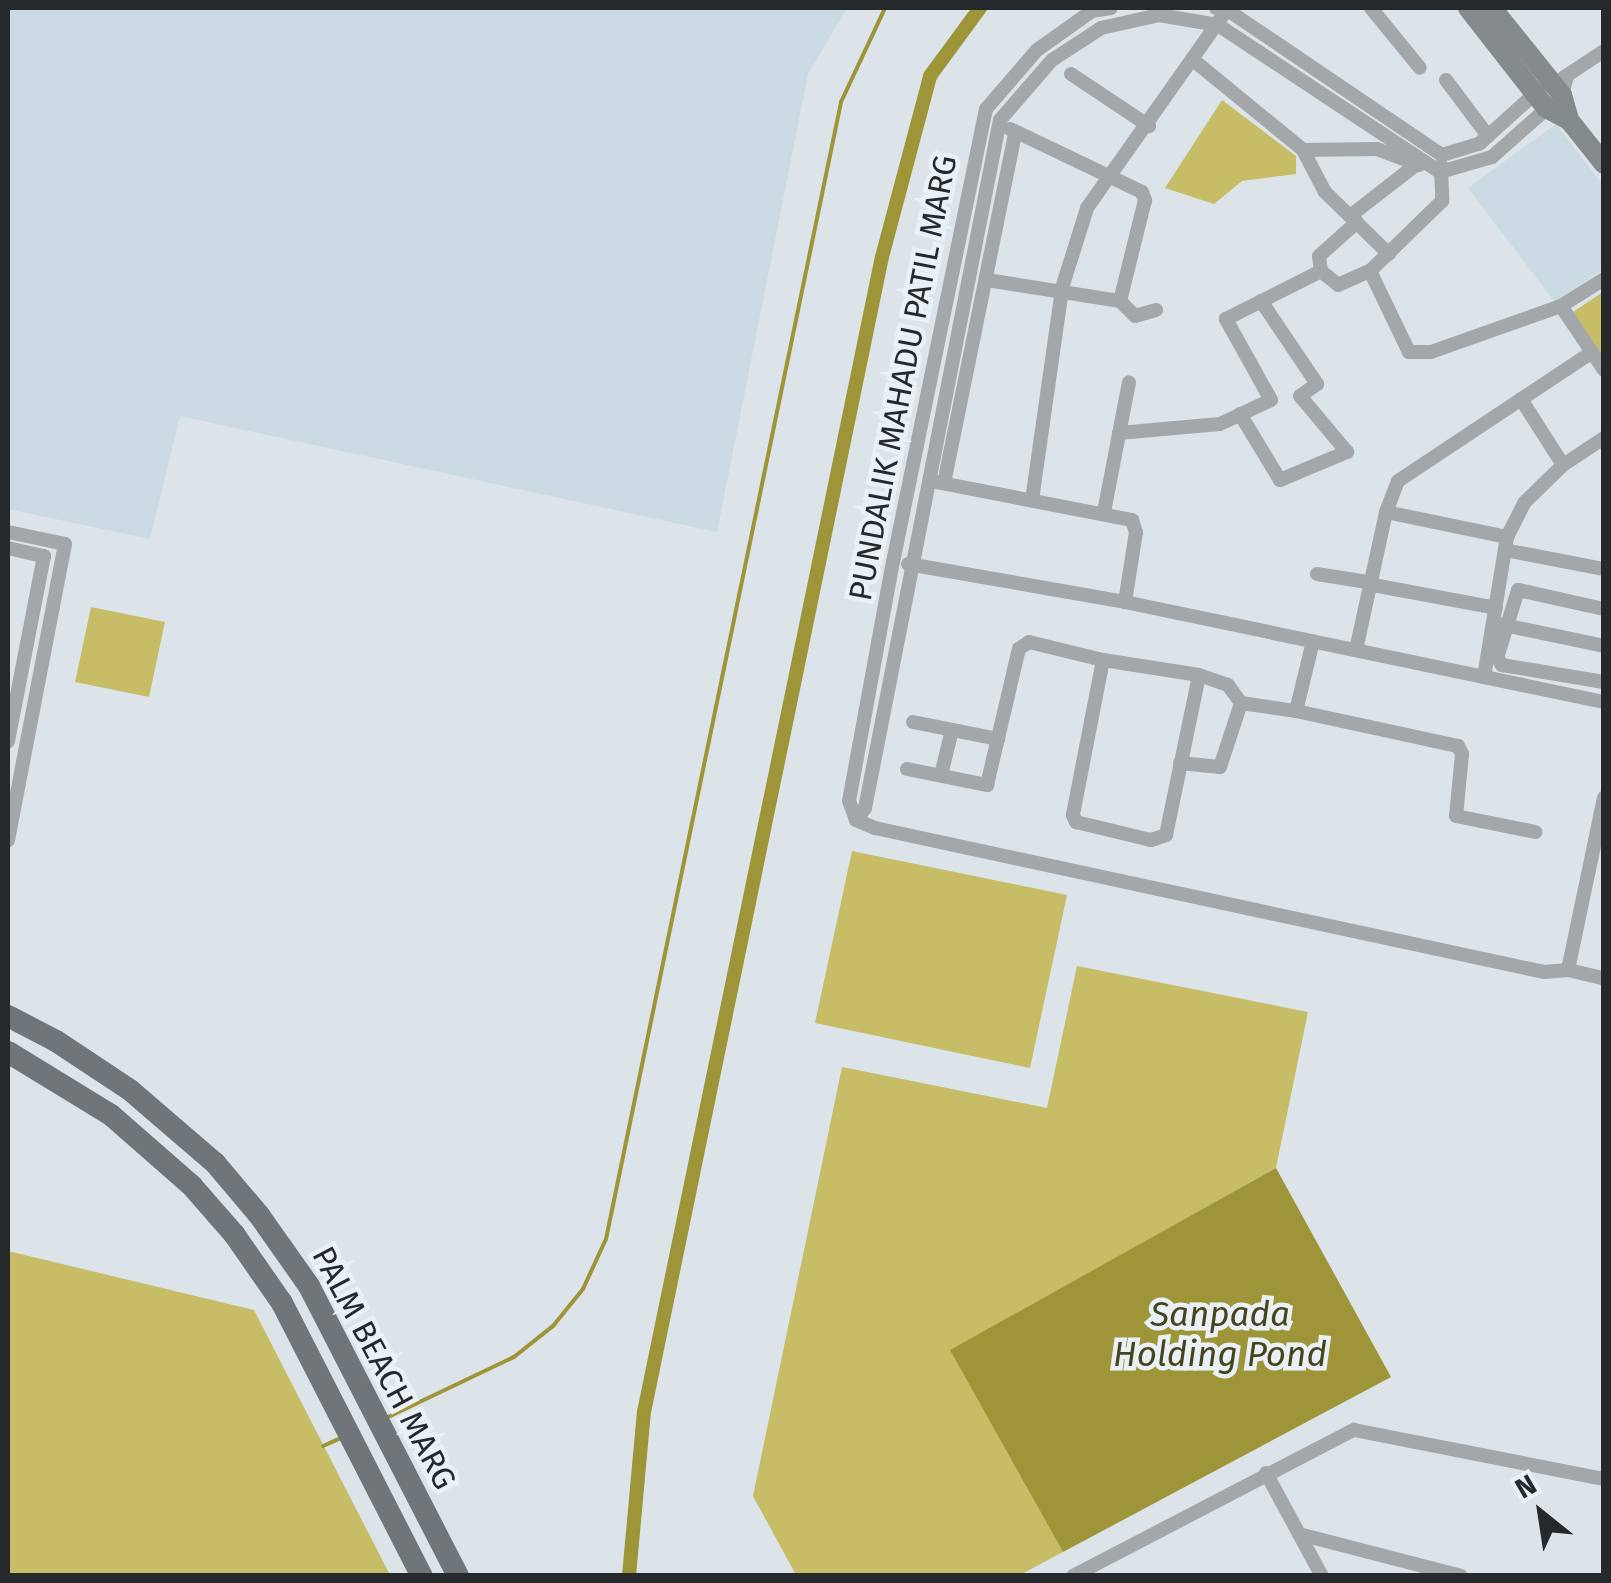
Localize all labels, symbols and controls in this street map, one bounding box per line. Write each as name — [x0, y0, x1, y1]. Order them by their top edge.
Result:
street label: PUNDALIK MAHADU PATIL MARG — [841, 152, 965, 604]
street label: PALM BEACH MARG — [304, 1240, 464, 1496]
water label: Sanpada Holding Pond — [1113, 1293, 1327, 1375]
north arrow — [1491, 1463, 1591, 1563]
text: N — [1509, 1468, 1542, 1506]

